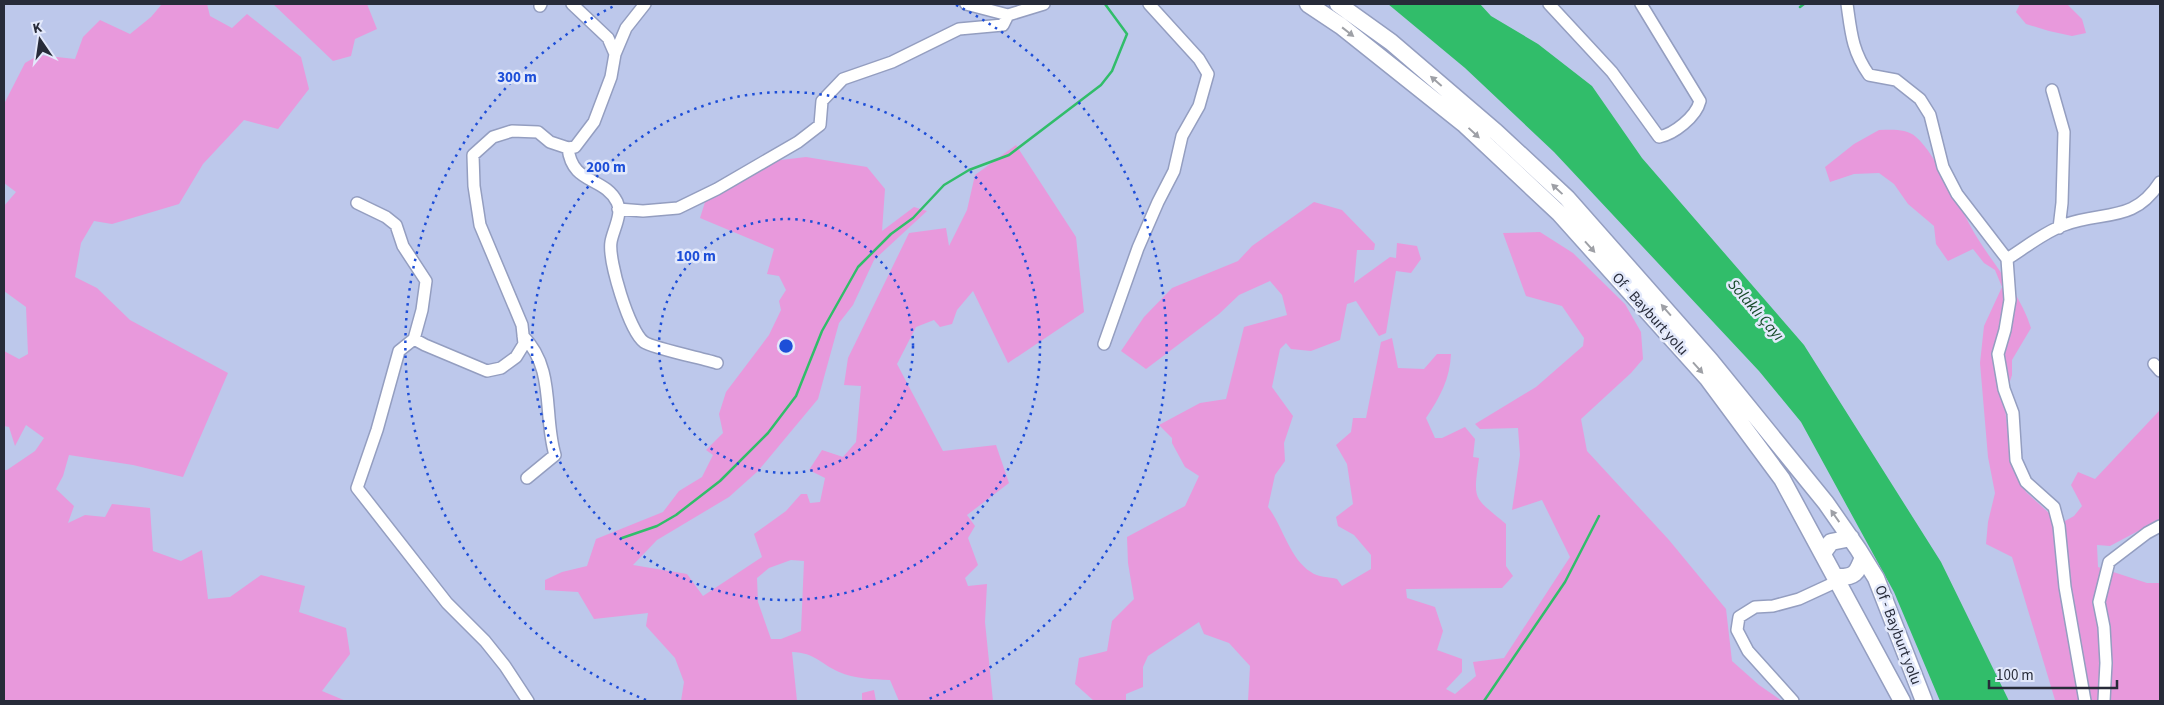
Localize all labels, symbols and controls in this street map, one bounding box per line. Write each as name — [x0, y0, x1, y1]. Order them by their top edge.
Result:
north arrow — [15, 15, 65, 65]
text: K — [31, 18, 44, 39]
one-way arrow — [1341, 26, 1354, 37]
text: 300 m — [497, 67, 537, 88]
one-way arrow — [1430, 75, 1443, 86]
one-way arrow — [1468, 127, 1480, 139]
text: 200 m — [586, 157, 626, 178]
one-way arrow — [1552, 183, 1564, 195]
one-way arrow — [1584, 241, 1596, 253]
text: 100 m — [676, 246, 716, 267]
street label: Of - Bayburt yolu — [1607, 268, 1693, 360]
water label: Solaklı Çayı — [1723, 274, 1789, 346]
one-way arrow — [1660, 303, 1671, 316]
centre of rings — [777, 337, 795, 355]
one-way arrow — [1692, 362, 1704, 374]
one-way arrow — [1830, 509, 1840, 523]
street label: Of - Bayburt yolu — [1869, 582, 1927, 688]
scale bar — [1989, 658, 2116, 690]
text: 100 m — [1996, 665, 2034, 686]

